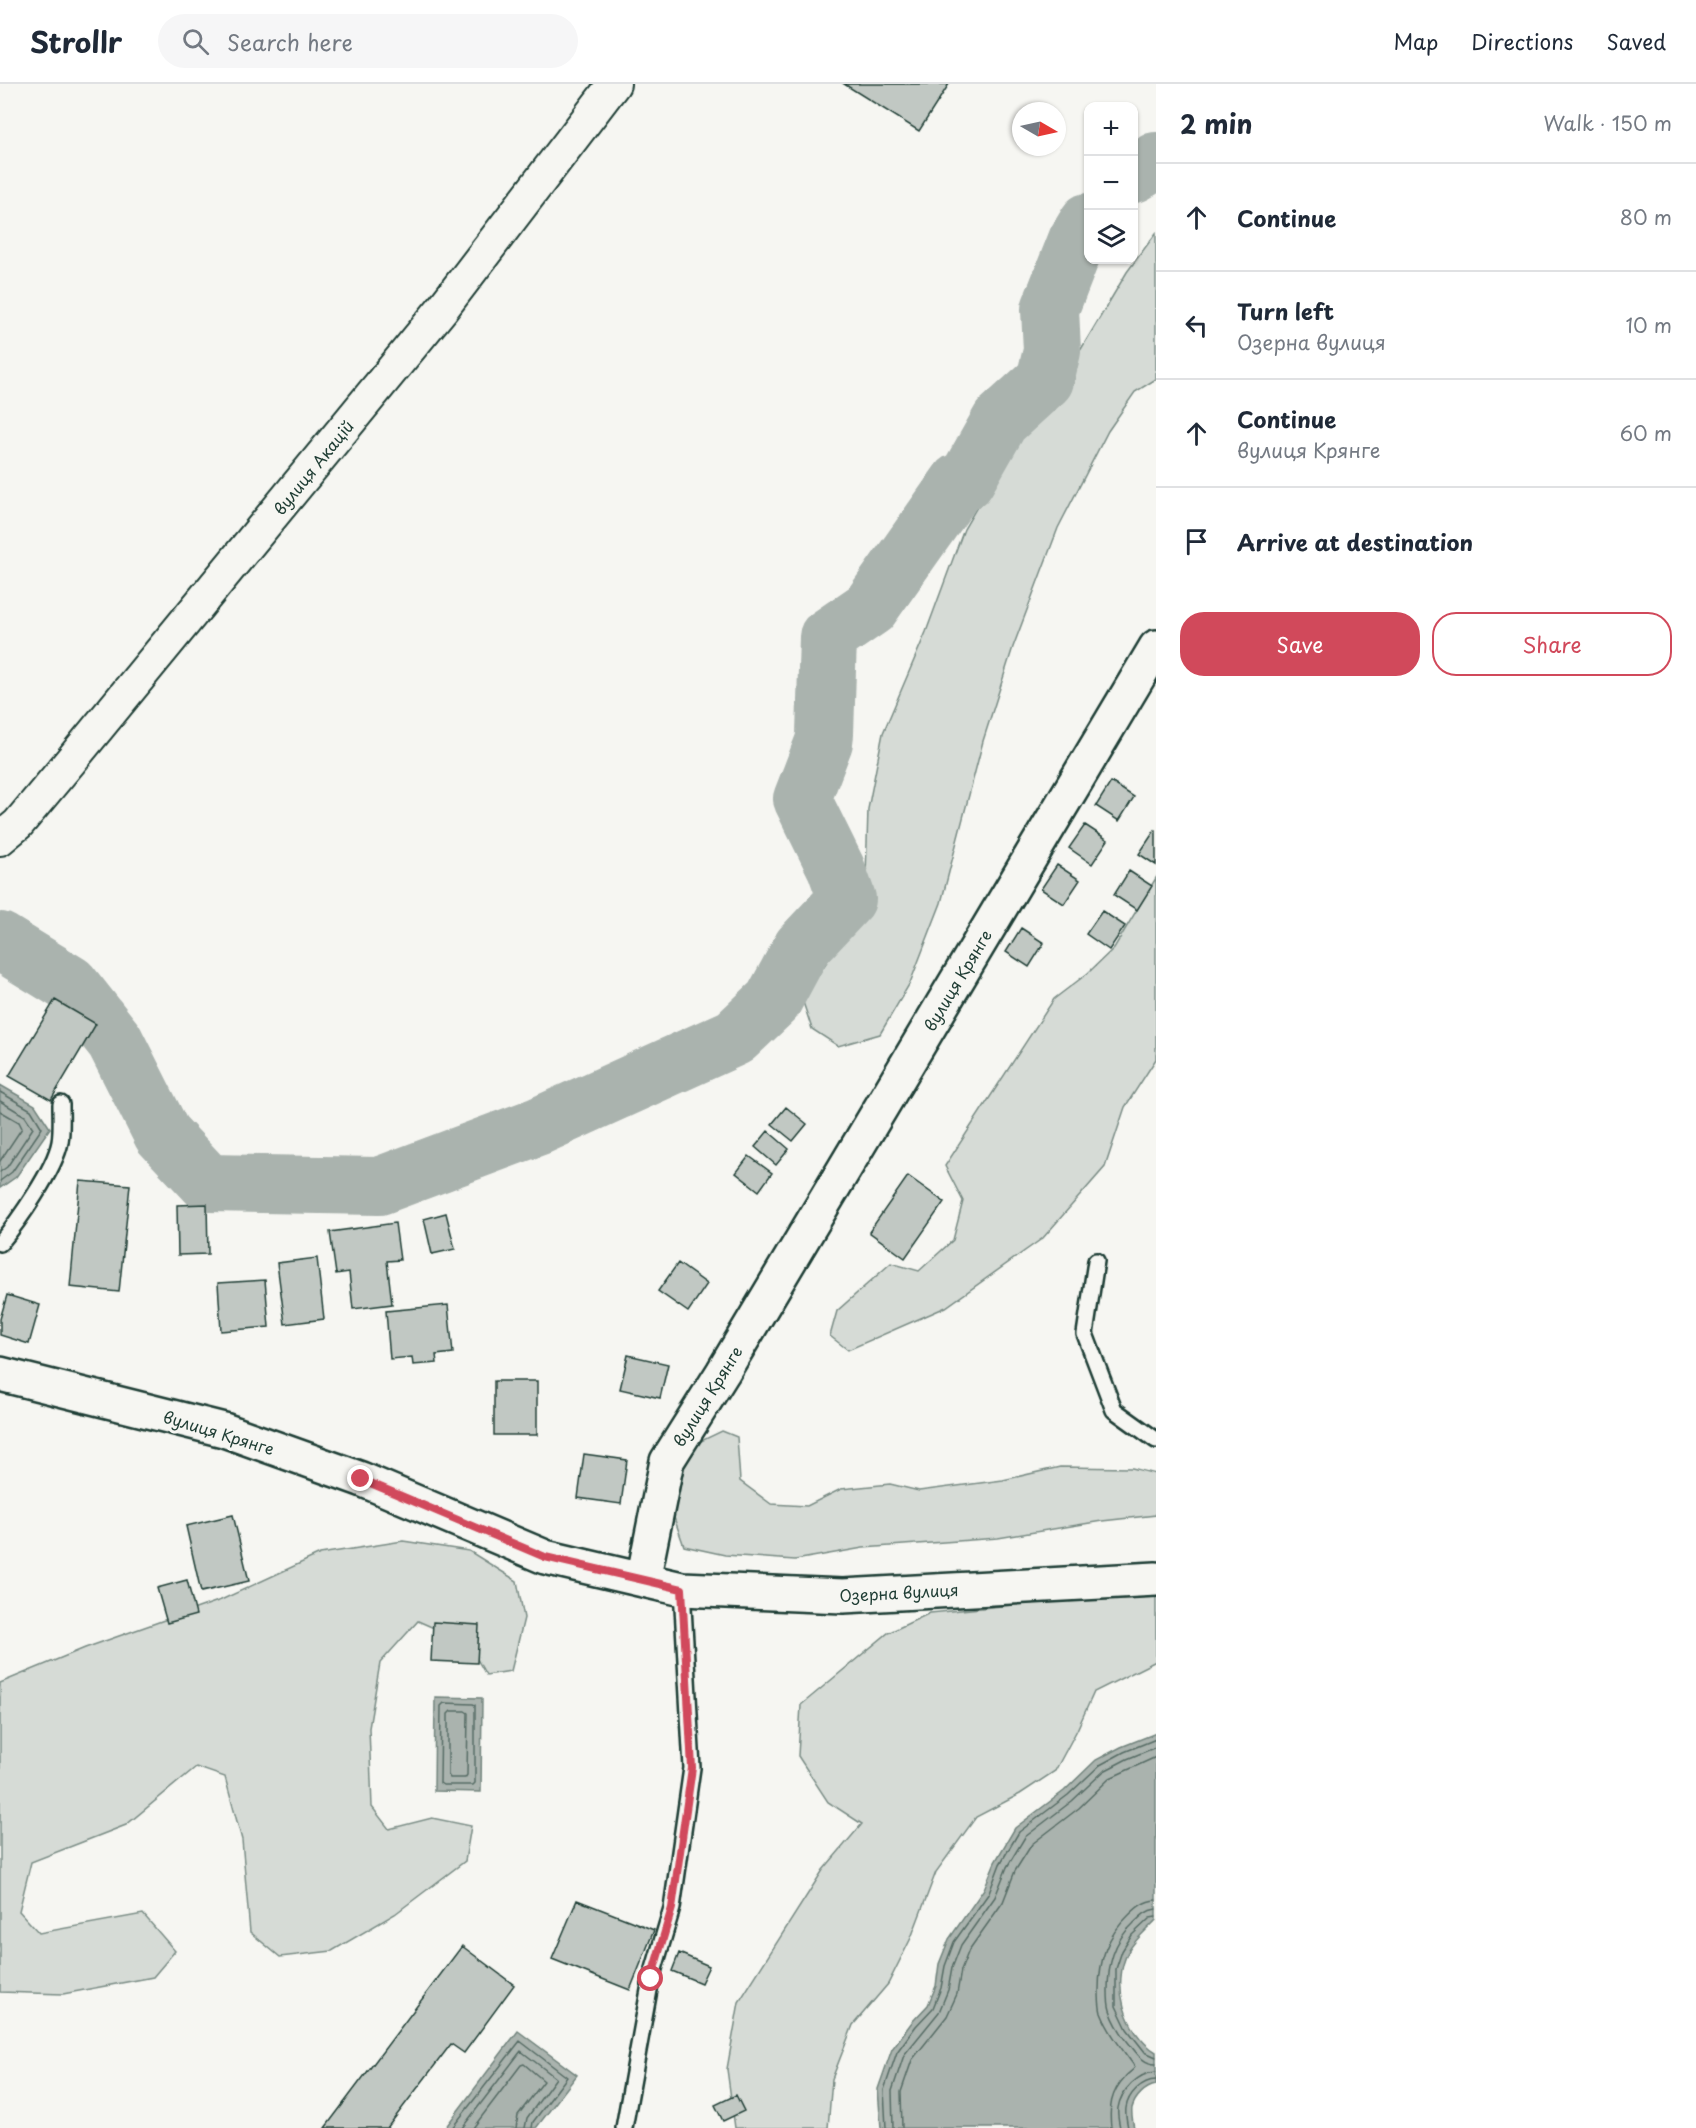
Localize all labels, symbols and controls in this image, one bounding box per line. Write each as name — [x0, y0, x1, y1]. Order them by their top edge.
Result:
search box — [158, 14, 578, 68]
text: Strollr — [30, 20, 122, 63]
icon: search — [179, 25, 212, 58]
text: Search here — [227, 25, 353, 58]
text: Map — [1393, 25, 1438, 57]
text: Directions — [1471, 25, 1573, 57]
text: Saved — [1606, 25, 1666, 57]
north arrow — [1012, 102, 1066, 156]
map controls — [1084, 102, 1138, 264]
button: + — [1084, 102, 1138, 156]
text: 2 min — [1180, 104, 1253, 143]
text: Walk · 150 m — [1543, 108, 1672, 138]
button: − — [1084, 156, 1138, 210]
icon: ahead — [1180, 201, 1213, 234]
text: Continue — [1237, 201, 1336, 234]
text: 80 m — [1620, 202, 1672, 232]
button: layers — [1084, 210, 1138, 264]
text: Turn left — [1237, 294, 1334, 327]
icon: left — [1180, 309, 1213, 342]
text: 10 m — [1625, 310, 1672, 340]
text: Озерна вулиця — [1237, 327, 1386, 357]
text: Continue — [1237, 402, 1336, 435]
street label: вулиця Акацій — [267, 414, 359, 520]
icon: ahead — [1180, 417, 1213, 450]
text: 60 m — [1620, 418, 1672, 448]
text: вулиця Крянге — [1237, 435, 1380, 465]
icon: arrive — [1180, 525, 1213, 558]
text: Arrive at destination — [1237, 525, 1473, 558]
button: Save — [1180, 612, 1420, 676]
button: Share — [1432, 612, 1672, 676]
street label: вулиця Крянге — [917, 925, 997, 1035]
street label: вулиця Крянге — [666, 1341, 748, 1451]
street label: вулиця Крянге — [161, 1404, 277, 1460]
route end — [347, 1465, 373, 1491]
street label: Озерна вулиця — [839, 1577, 959, 1607]
route start — [637, 1965, 663, 1991]

